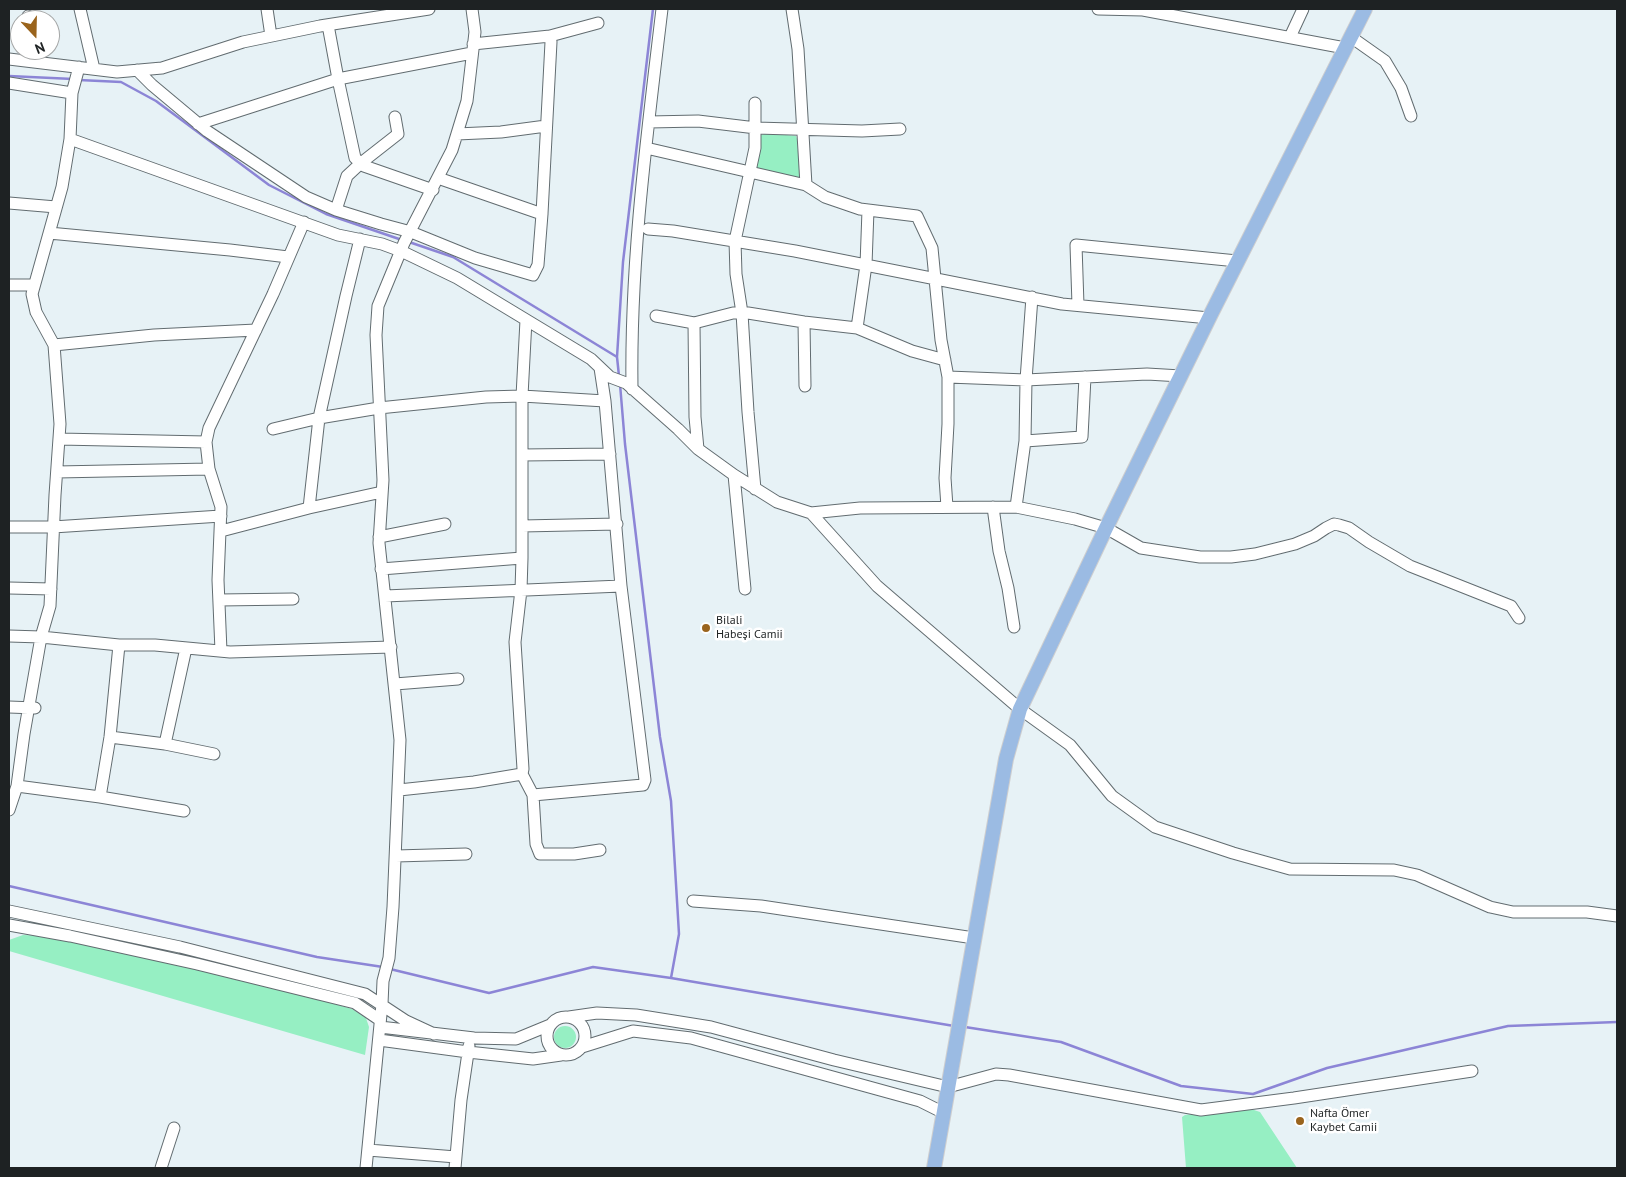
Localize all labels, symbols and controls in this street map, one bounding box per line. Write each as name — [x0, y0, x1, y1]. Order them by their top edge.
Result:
north arrow — [10, 10, 60, 60]
text: N — [33, 38, 48, 58]
place label: Bilali Habeşi Camii — [716, 614, 783, 642]
marker: Bilali Habeşi Camii — [700, 622, 712, 634]
place label: Nafta Ömer Kaybet Camii — [1310, 1107, 1377, 1135]
marker: Nafta Ömer Kaybet Camii — [1294, 1115, 1306, 1127]

